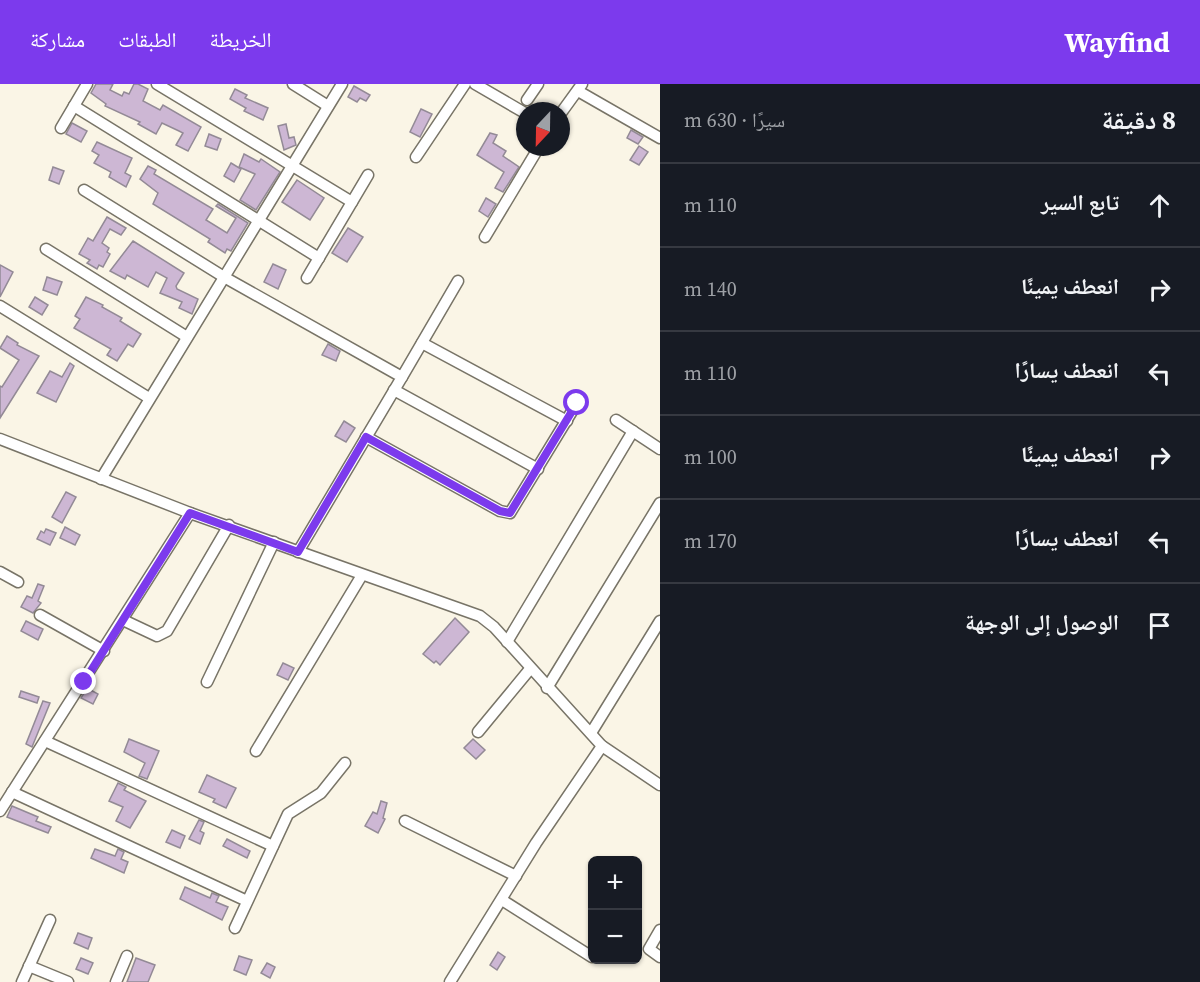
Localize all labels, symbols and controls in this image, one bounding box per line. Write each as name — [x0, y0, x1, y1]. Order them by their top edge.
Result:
text: Wayfind — [1064, 23, 1170, 61]
text: مشاركة — [30, 25, 85, 54]
text: الطبقات — [118, 25, 177, 54]
text: الخريطة — [210, 25, 271, 54]
north arrow — [516, 102, 570, 156]
text: 8 دقيقة — [1102, 102, 1176, 138]
text: سيرًا · 630 m — [684, 106, 785, 134]
text: تابع السير — [1041, 187, 1119, 217]
icon: ahead — [1143, 189, 1176, 222]
text: 110 m — [684, 191, 737, 219]
text: انعطف يمينًا — [1021, 271, 1119, 301]
icon: right — [1143, 273, 1176, 306]
text: 140 m — [684, 275, 737, 303]
text: انعطف يسارًا — [1015, 355, 1119, 385]
icon: left — [1143, 357, 1176, 390]
text: 110 m — [684, 359, 737, 387]
route start — [563, 389, 589, 415]
text: انعطف يمينًا — [1021, 439, 1119, 469]
icon: right — [1143, 441, 1176, 474]
text: 100 m — [684, 443, 737, 471]
text: انعطف يسارًا — [1015, 523, 1119, 553]
icon: left — [1143, 525, 1176, 558]
text: 170 m — [684, 527, 737, 555]
text: الوصول إلى الوجهة — [965, 607, 1119, 637]
icon: arrive — [1143, 609, 1176, 642]
route end — [70, 668, 96, 694]
map controls — [588, 856, 642, 964]
button: + — [588, 856, 642, 910]
button: − — [588, 910, 642, 964]

